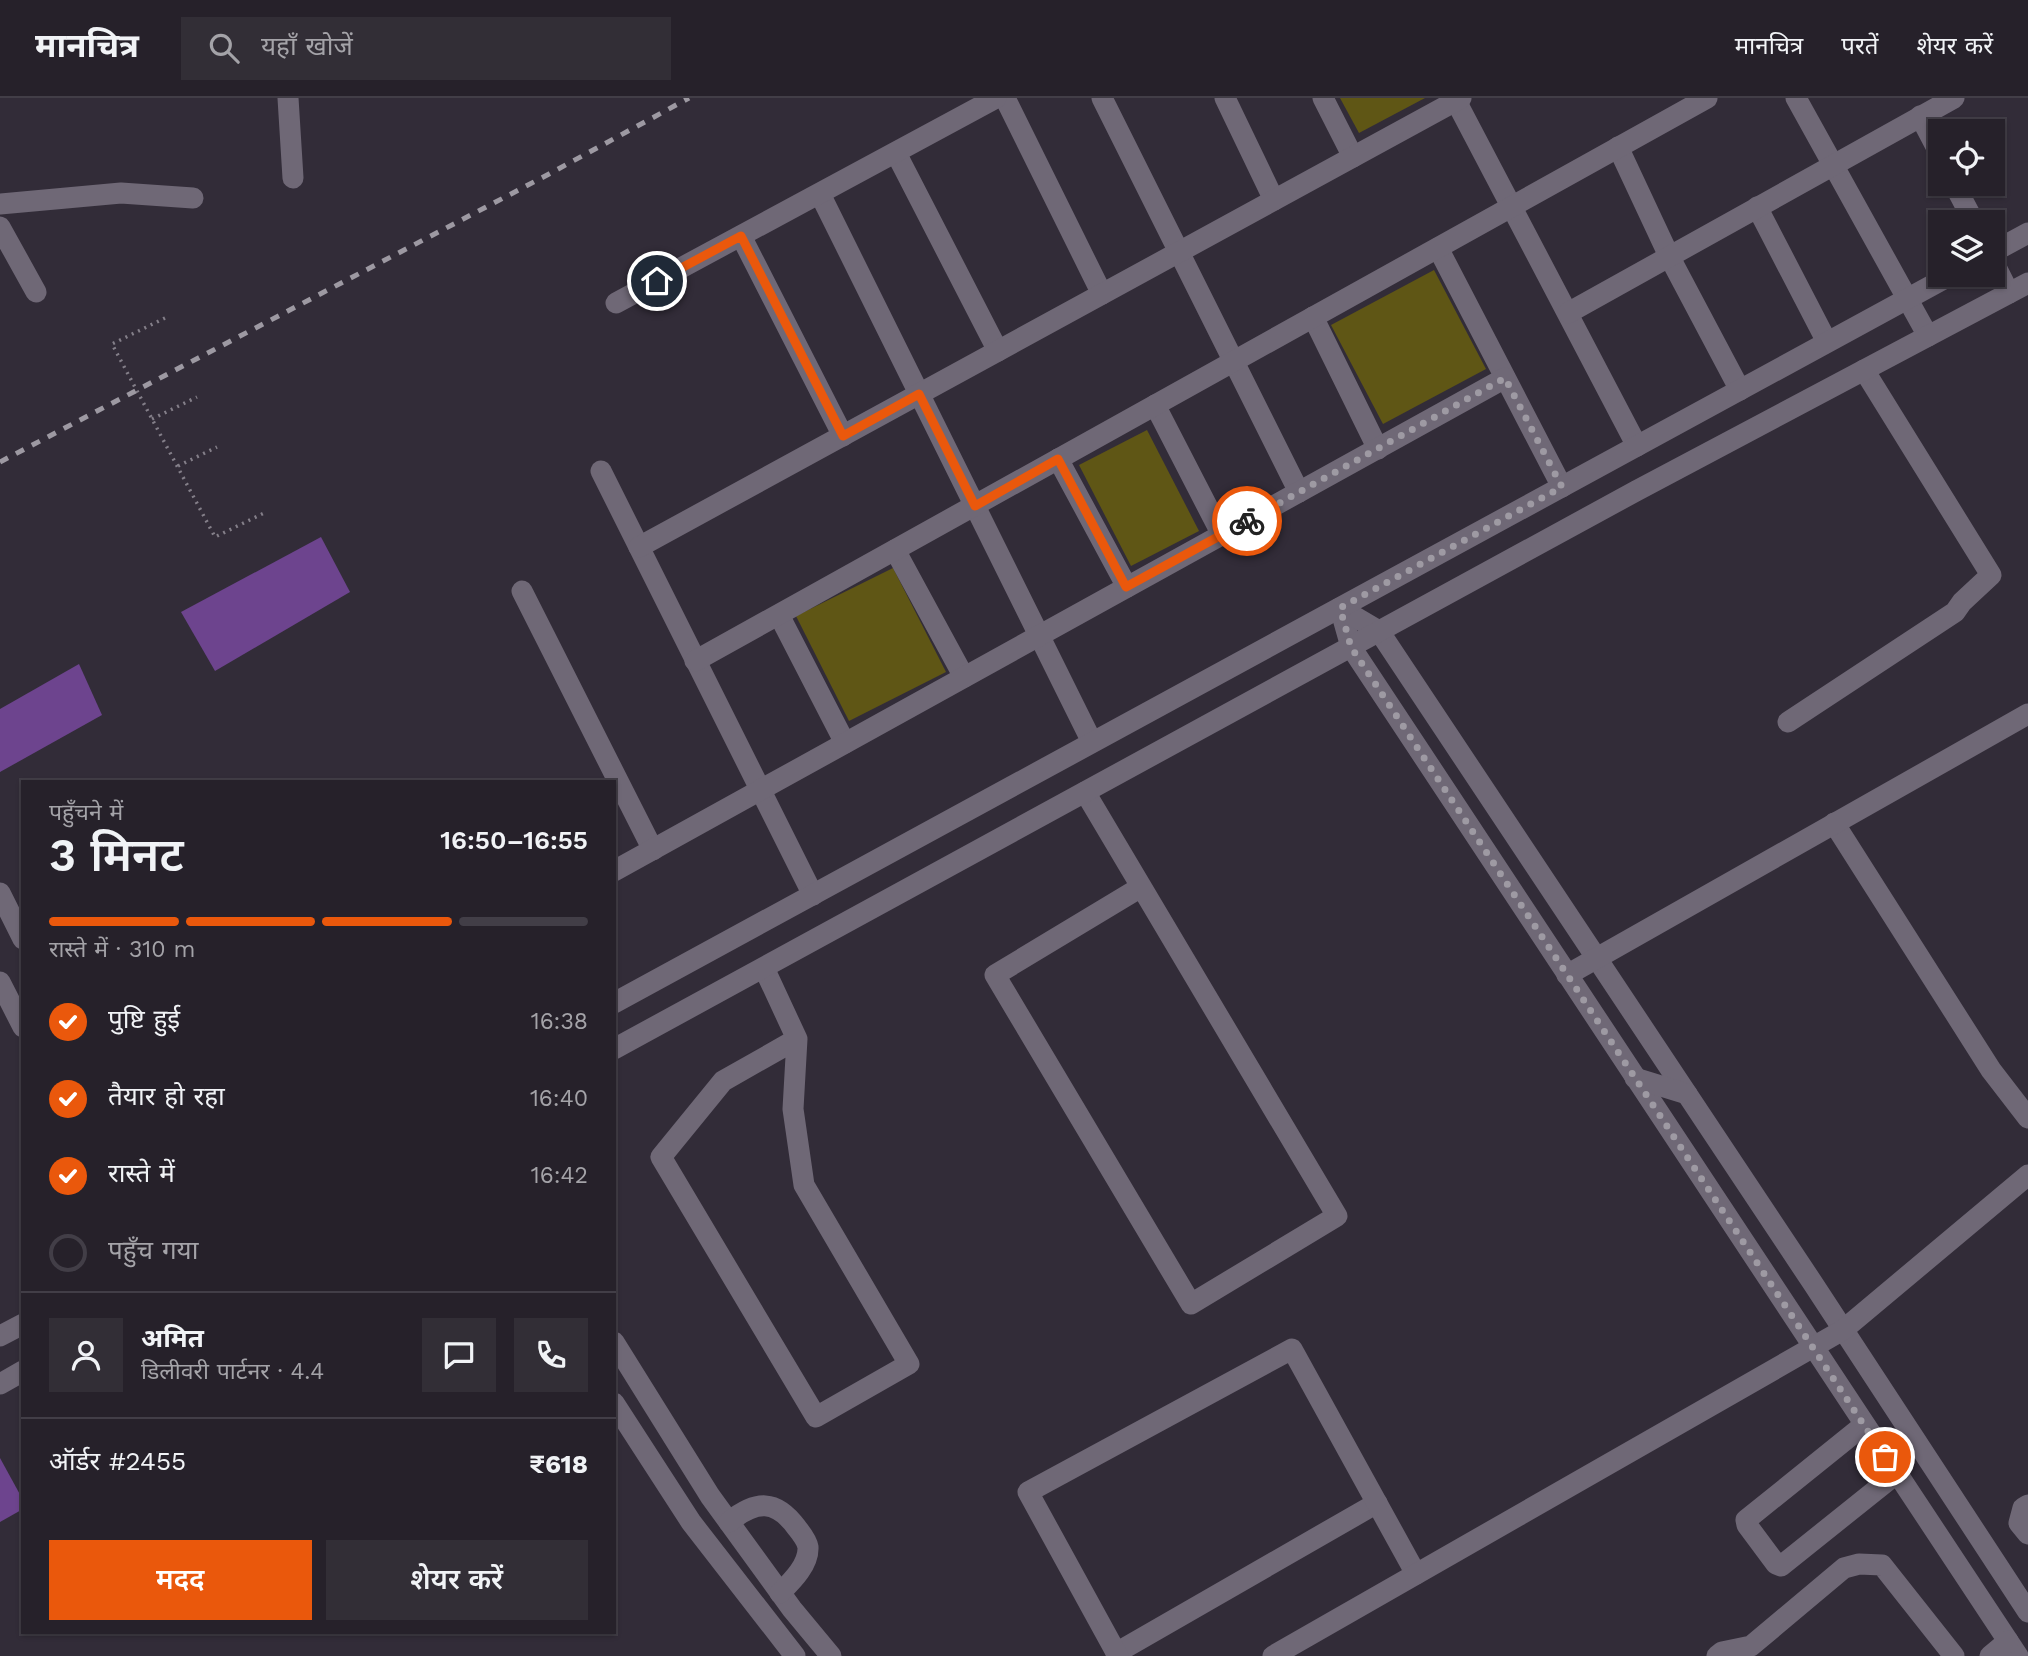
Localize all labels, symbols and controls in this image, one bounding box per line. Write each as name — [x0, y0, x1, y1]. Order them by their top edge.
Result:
search box — [181, 17, 671, 80]
text: मानचित्र — [35, 26, 139, 65]
icon: search — [205, 29, 243, 67]
text: यहाँ खोजें — [261, 31, 353, 61]
text: मानचित्र — [1735, 32, 1803, 60]
text: परतें — [1841, 32, 1879, 60]
text: शेयर करें — [1917, 32, 1993, 60]
map controls — [1928, 119, 2005, 287]
button: locate — [1928, 119, 2005, 196]
button: layers — [1928, 210, 2005, 287]
pin — [627, 251, 687, 311]
icon: home — [638, 262, 676, 300]
courier — [1212, 486, 1282, 556]
icon: bike — [1228, 502, 1266, 540]
text: पहुँचने में — [49, 799, 123, 826]
text: 16:50–16:55 — [440, 825, 588, 855]
text: 3 मिनट — [49, 828, 184, 882]
text: रास्ते में · 310 m — [49, 936, 195, 963]
icon: check — [49, 1003, 87, 1041]
text: पुष्टि हुई — [108, 1004, 180, 1034]
text: 16:38 — [531, 1008, 588, 1035]
icon: check — [49, 1080, 87, 1118]
text: तैयार हो रहा — [108, 1081, 225, 1111]
text: 16:40 — [530, 1085, 588, 1112]
icon: check — [49, 1157, 87, 1195]
text: रास्ते में — [108, 1158, 175, 1188]
text: 16:42 — [531, 1162, 588, 1189]
text: पहुँच गया — [108, 1235, 198, 1265]
button: person — [49, 1318, 123, 1392]
button: chat — [422, 1318, 496, 1392]
button: phone — [514, 1318, 588, 1392]
text: अमित — [141, 1323, 204, 1353]
text: डिलीवरी पार्टनर · 4.4 — [141, 1358, 324, 1385]
pin — [1855, 1427, 1915, 1487]
icon: bag — [1866, 1438, 1904, 1476]
text: ऑर्डर #2455 — [49, 1446, 186, 1476]
text: ₹618 — [529, 1449, 588, 1479]
button: मदद — [49, 1540, 312, 1620]
button: शेयर करें — [326, 1540, 588, 1620]

